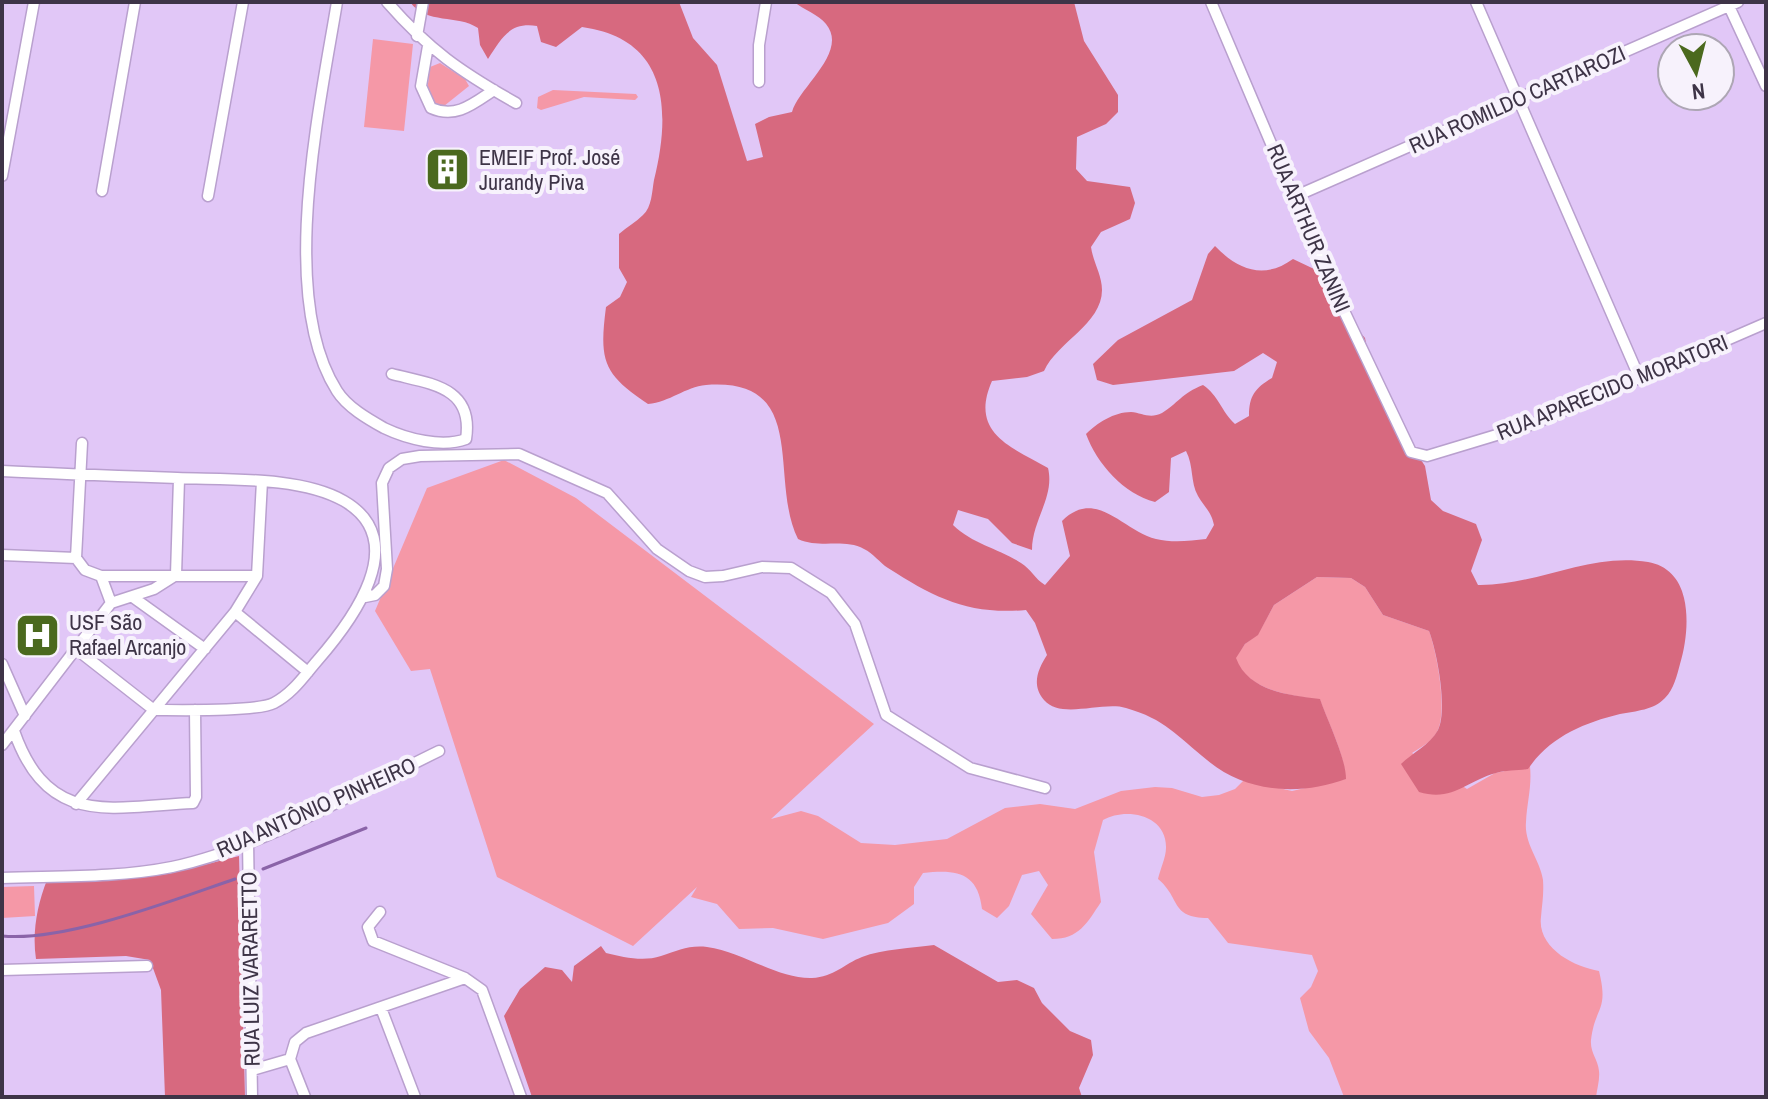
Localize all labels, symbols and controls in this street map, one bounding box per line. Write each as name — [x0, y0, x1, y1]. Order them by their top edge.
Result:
north arrow — [1656, 32, 1736, 112]
street label: RUA ROMILDO CARTAROZI — [1404, 38, 1630, 160]
text: N — [1690, 76, 1707, 108]
street label: RUA ARTHUR ZANINI — [1260, 139, 1358, 317]
place label: EMEIF Prof. José Jurandy Piva — [479, 142, 620, 197]
building icon: EMEIF Prof. José Jurandy Piva — [424, 146, 472, 194]
street label: RUA APARECIDO MORATORI — [1492, 327, 1732, 447]
place label: USF São Rafael Arcanjo — [69, 607, 186, 662]
hospital icon: USF São Rafael Arcanjo — [14, 611, 62, 659]
street label: RUA ANTÔNIO PINHEIRO — [212, 750, 420, 864]
street label: RUA LUIZ VARARETTO — [233, 871, 267, 1067]

